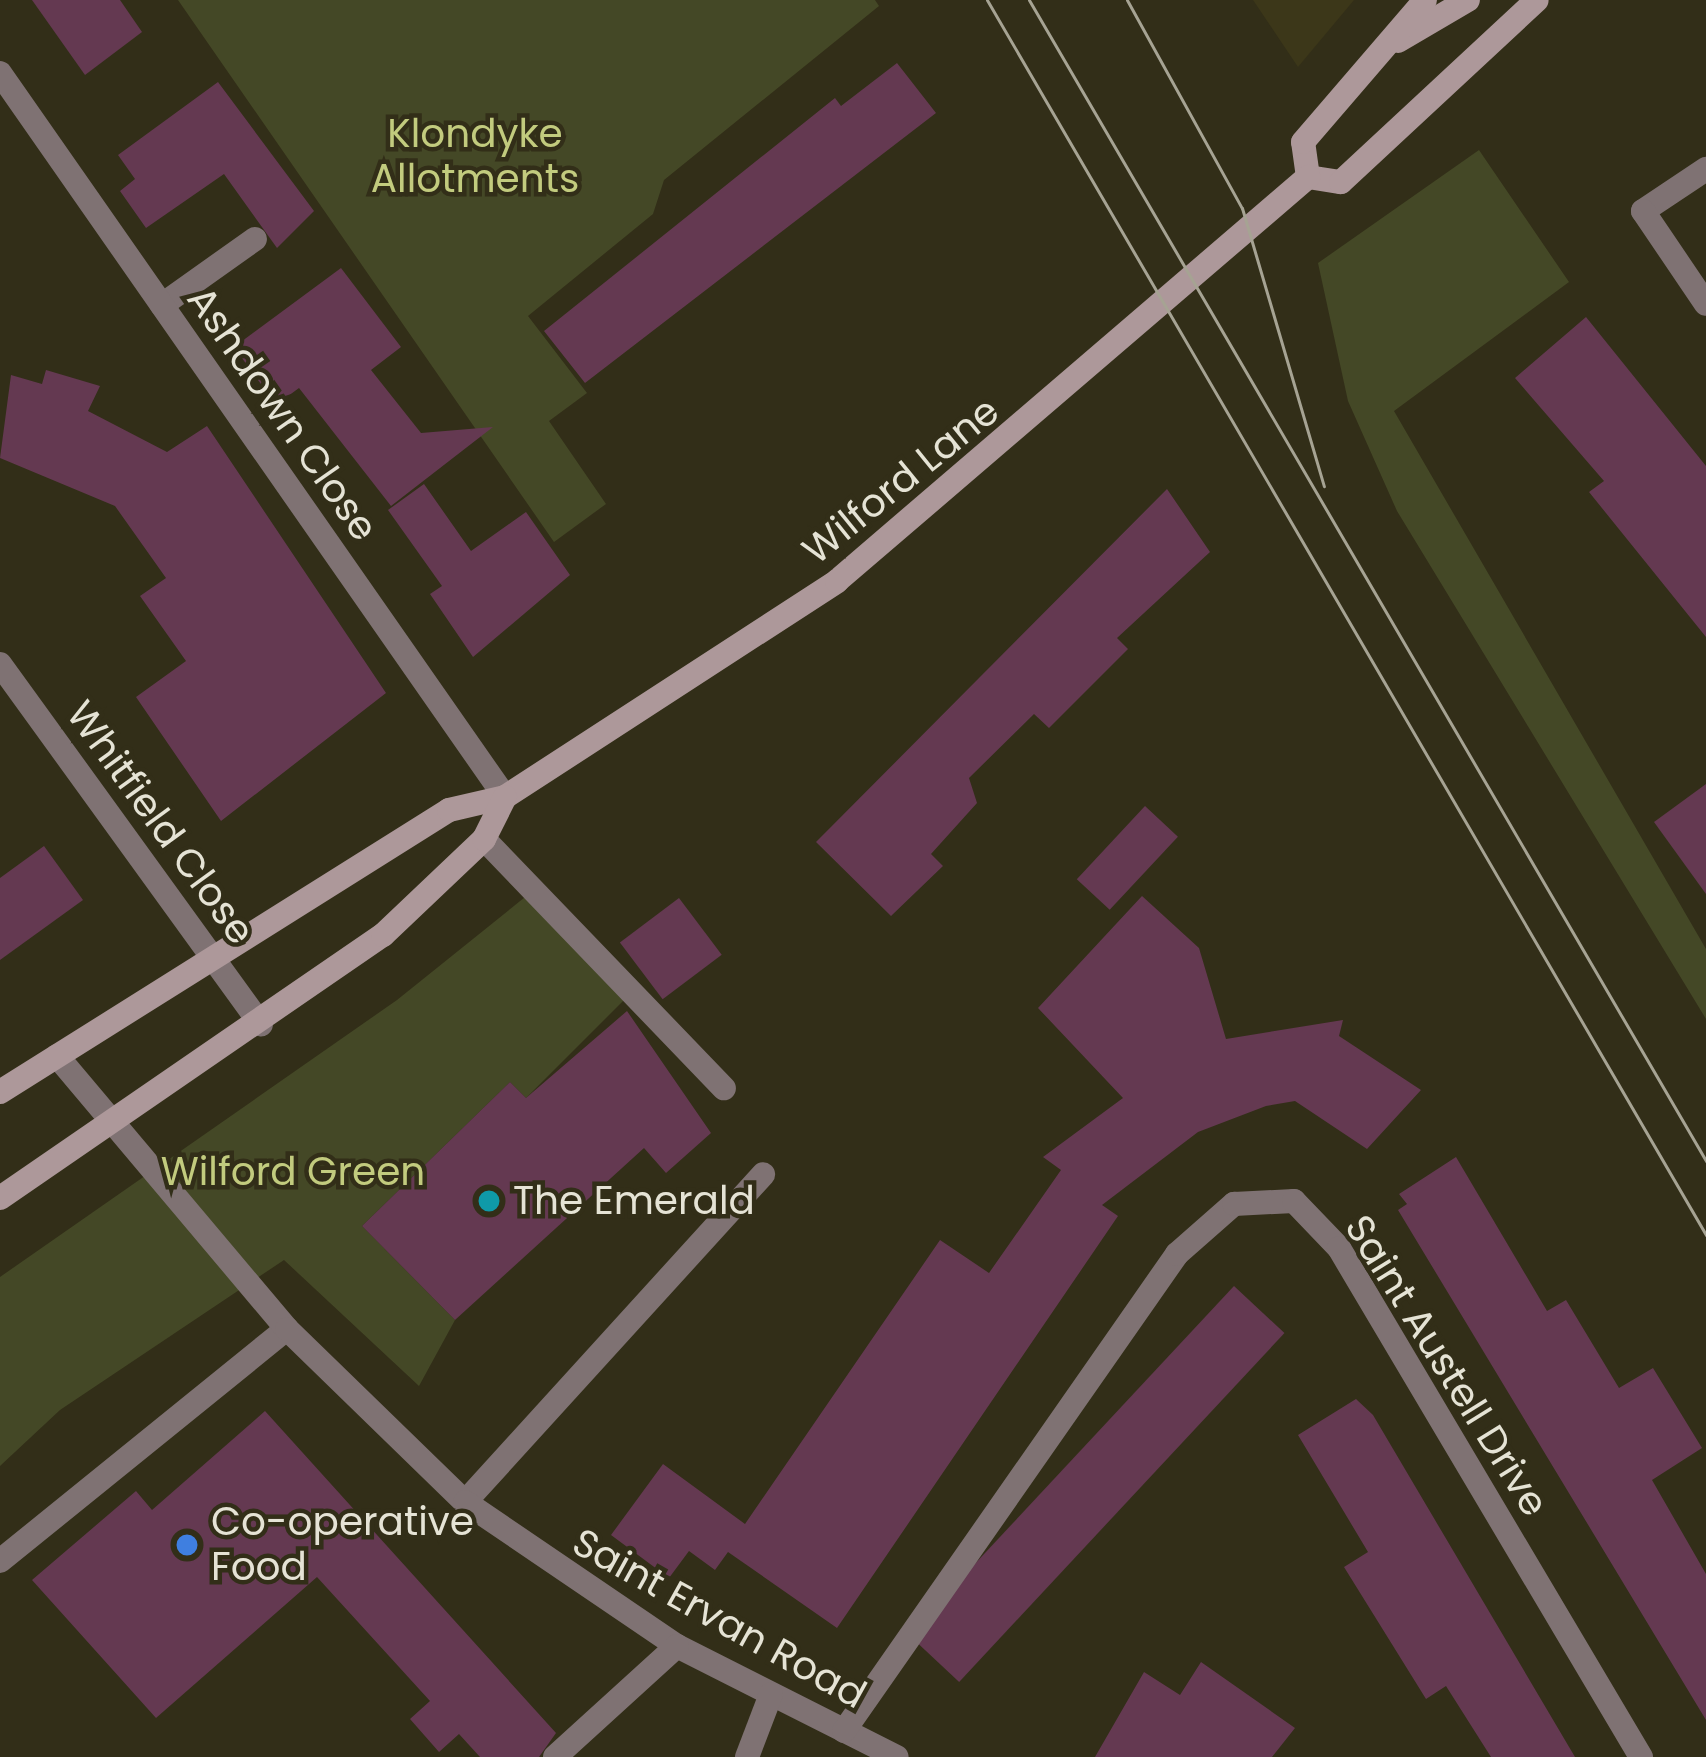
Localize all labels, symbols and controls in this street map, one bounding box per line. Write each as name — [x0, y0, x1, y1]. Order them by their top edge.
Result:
park label: Klondyke Allotments — [371, 112, 579, 203]
street label: Ashdown Close — [177, 278, 387, 550]
street label: Wilford Lane — [794, 388, 1008, 574]
street label: Whitfield Close — [56, 692, 264, 954]
park label: Wilford Green — [161, 1149, 425, 1195]
place label: The Emerald — [513, 1178, 755, 1224]
marker: The Emerald — [476, 1188, 502, 1214]
street label: Saint Austell Drive — [1335, 1207, 1557, 1525]
place label: Co-operative Food — [211, 1500, 474, 1591]
street label: Saint Ervan Road — [564, 1519, 874, 1719]
marker: Co-operative Food — [174, 1532, 200, 1558]

